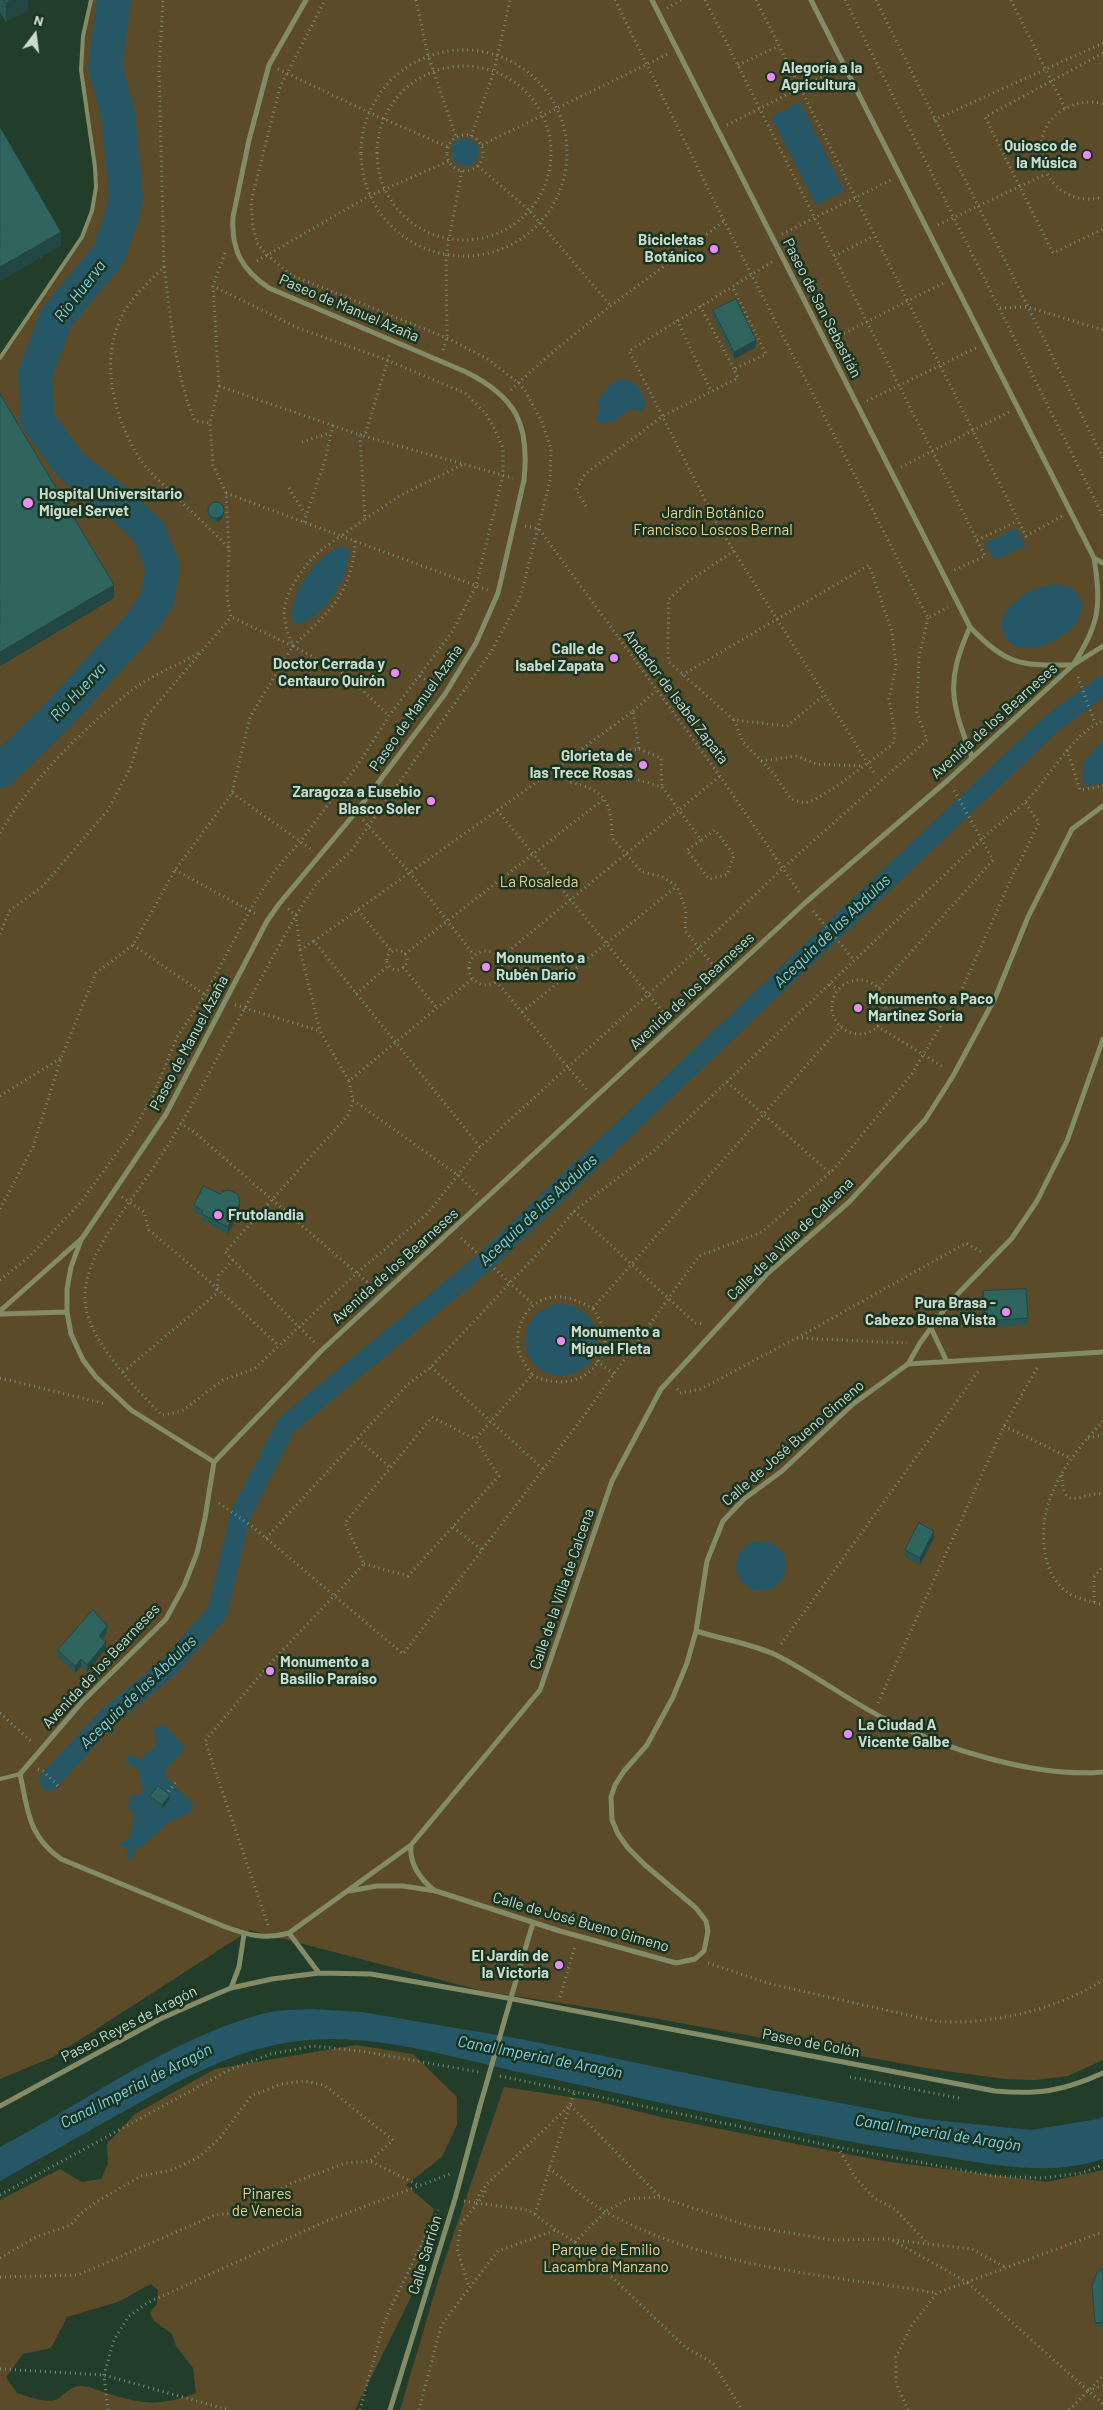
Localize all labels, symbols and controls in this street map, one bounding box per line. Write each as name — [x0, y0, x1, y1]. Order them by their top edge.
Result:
north arrow — [10, 10, 60, 60]
text: N — [32, 11, 46, 29]
place label: Alegoría a la Agricultura — [781, 59, 862, 94]
marker: Alegoría a la Agricultura — [765, 71, 777, 83]
place label: Quiosco de la Música — [1004, 137, 1077, 172]
marker: Quiosco de la Música — [1081, 149, 1093, 161]
place label: Bicicletas Botánico — [638, 231, 704, 266]
street label: Paseo de San Sebastián — [779, 235, 865, 381]
marker: Bicicletas Botánico — [708, 243, 720, 255]
water label: Río Huerva — [50, 256, 110, 326]
street label: Paseo de Manuel Azaña — [276, 270, 422, 346]
place label: Hospital Universitario Miguel Servet — [39, 485, 182, 520]
marker: Hospital Universitario Miguel Servet — [21, 496, 35, 510]
park label: Jardín Botánico Francisco Loscos Bernal — [633, 504, 793, 539]
street label: Andador de Isabel Zapata — [620, 626, 732, 768]
place label: Calle de Isabel Zapata — [515, 640, 604, 675]
street label: Paseo de Manuel Azaña — [366, 641, 466, 775]
marker: Calle de Isabel Zapata — [608, 652, 620, 664]
place label: Doctor Cerrada y Centauro Quirón — [273, 655, 385, 690]
water label: Río Huerva — [46, 659, 110, 725]
street label: Avenida de los Bearneses — [927, 659, 1061, 783]
marker: Doctor Cerrada y Centauro Quirón — [389, 667, 401, 679]
place label: Glorieta de las Trece Rosas — [530, 747, 633, 782]
marker: Glorieta de las Trece Rosas — [637, 759, 649, 771]
place label: Zaragoza a Eusebio Blasco Soler — [292, 783, 421, 818]
marker: Zaragoza a Eusebio Blasco Soler — [425, 795, 437, 807]
water label: Acequia de las Abdulas — [770, 870, 894, 992]
park label: La Rosaleda — [500, 873, 578, 891]
street label: Avenida de los Bearneses — [626, 929, 758, 1053]
place label: Monumento a Rubén Darío — [496, 949, 585, 984]
marker: Monumento a Rubén Darío — [480, 961, 492, 973]
street label: Paseo de Manuel Azaña — [146, 972, 232, 1114]
place label: Monumento a Paco Martinez Soria — [868, 990, 993, 1025]
marker: Monumento a Paco Martinez Soria — [852, 1002, 864, 1014]
water label: Acequia de las Abdulas — [475, 1150, 601, 1270]
street label: Calle de la Villa de Calcena — [723, 1174, 857, 1304]
street label: Avenida de los Bearneses — [328, 1204, 462, 1328]
place label: Frutolandia — [228, 1206, 304, 1224]
marker: Frutolandia — [212, 1209, 224, 1221]
place label: Pura Brasa - Cabezo Buena Vista — [865, 1294, 996, 1329]
marker: Pura Brasa - Cabezo Buena Vista — [1000, 1306, 1012, 1318]
place label: Monumento a Miguel Fleta — [571, 1323, 660, 1358]
marker: Monumento a Miguel Fleta — [555, 1335, 567, 1347]
street label: Calle de José Bueno Gimeno — [718, 1376, 868, 1510]
street label: Calle de la Villa de Calcena — [526, 1506, 598, 1672]
street label: Avenida de los Bearneses — [39, 1600, 163, 1732]
water label: Acequia de las Abdulas — [76, 1631, 200, 1753]
place label: Monumento a Basilio Paraíso — [280, 1653, 377, 1688]
marker: Monumento a Basilio Paraíso — [264, 1665, 276, 1677]
place label: La Ciudad A Vicente Galbe — [858, 1716, 950, 1751]
marker: La Ciudad A Vicente Galbe — [842, 1728, 854, 1740]
street label: Calle de José Bueno Gimeno — [491, 1888, 671, 1956]
place label: El Jardín de la Victoria — [471, 1947, 549, 1982]
marker: El Jardín de la Victoria — [553, 1959, 565, 1971]
street label: Paseo Reyes de Aragón — [58, 1982, 200, 2066]
street label: Paseo de Colón — [761, 2025, 861, 2061]
water label: Canal Imperial de Aragón — [456, 2032, 624, 2082]
water label: Canal Imperial de Aragón — [57, 2039, 215, 2133]
water label: Canal Imperial de Aragón — [854, 2110, 1022, 2156]
park label: Pinares de Venecia — [232, 2185, 302, 2220]
street label: Calle Sarrión — [404, 2213, 446, 2297]
park label: Parque de Emilio Lacambra Manzano — [543, 2241, 669, 2276]

